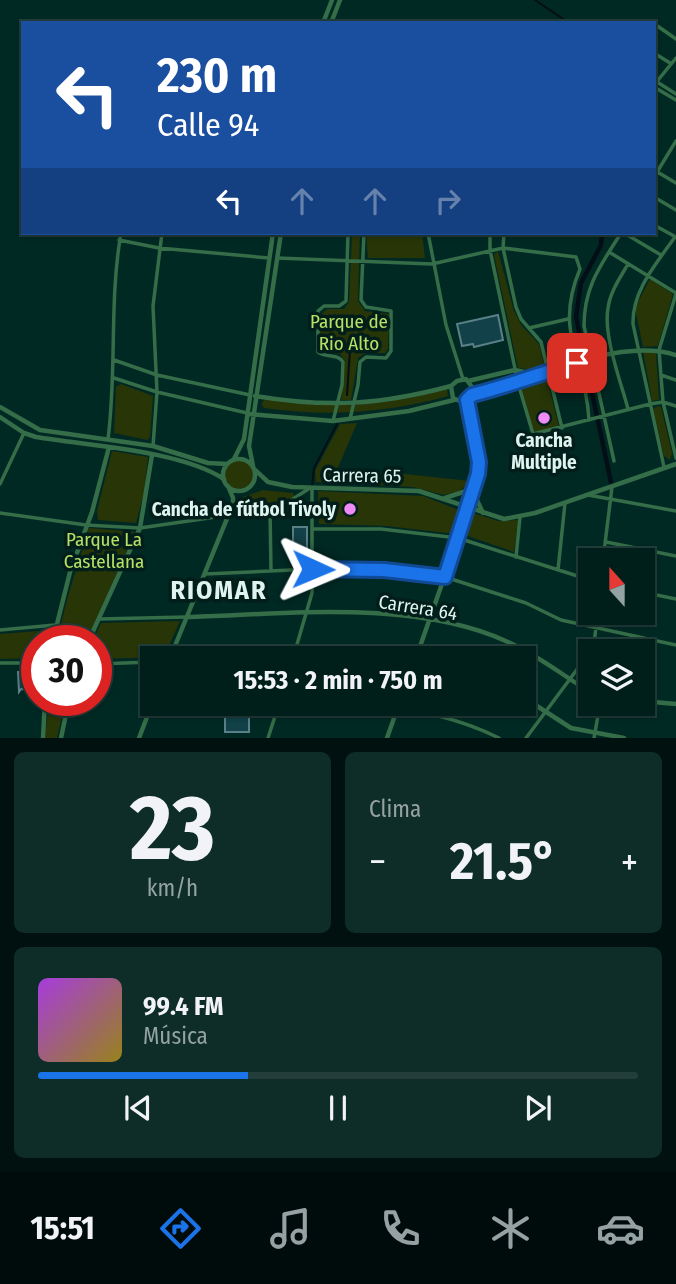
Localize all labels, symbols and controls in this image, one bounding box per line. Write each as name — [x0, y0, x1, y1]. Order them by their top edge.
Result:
text: 230 m — [157, 46, 277, 105]
icon: left — [42, 49, 133, 140]
text: Calle 94 — [157, 106, 259, 144]
icon: left — [210, 182, 248, 220]
icon: ahead — [283, 182, 321, 220]
icon: ahead — [356, 182, 394, 220]
icon: right — [429, 182, 467, 220]
park label: Parque de Rio Alto — [310, 310, 388, 355]
pin — [547, 333, 607, 393]
icon: arrive — [558, 344, 596, 382]
marker: Cancha Multiple — [536, 410, 552, 426]
place label: Cancha Multiple — [511, 429, 577, 474]
street label: Carrera 65 — [322, 463, 402, 488]
place label: Cancha de fútbol Tivoly — [152, 498, 337, 521]
marker: Cancha de fútbol Tivoly — [342, 501, 358, 517]
park label: Parque La Castellana — [64, 528, 144, 573]
position arrow — [276, 532, 350, 606]
north arrow — [578, 548, 654, 625]
map controls — [578, 548, 655, 716]
district label: RIOMAR — [170, 575, 268, 606]
street label: Carrera 64 — [377, 590, 459, 625]
speed limit sign: 30 — [21, 625, 112, 716]
button: layers — [578, 639, 655, 716]
text: 15:53 · 2 min · 750 m — [234, 665, 442, 696]
text: 23 — [130, 774, 215, 883]
text: Clima — [369, 795, 421, 823]
text: 21.5° — [450, 830, 557, 893]
text: − — [369, 839, 386, 885]
text: + — [621, 839, 638, 885]
text: km/h — [147, 874, 198, 902]
text: 99.4 FM — [143, 991, 224, 1022]
text: Música — [143, 1022, 208, 1050]
icon: previous — [119, 1089, 157, 1127]
icon: pause — [319, 1089, 357, 1127]
icon: next — [519, 1089, 557, 1127]
icon: directions — [156, 1204, 205, 1253]
icon: music — [266, 1204, 315, 1253]
icon: phone — [376, 1204, 425, 1253]
icon: climate — [486, 1204, 535, 1253]
icon: car — [596, 1204, 645, 1253]
text: 15:51 — [31, 1209, 95, 1247]

